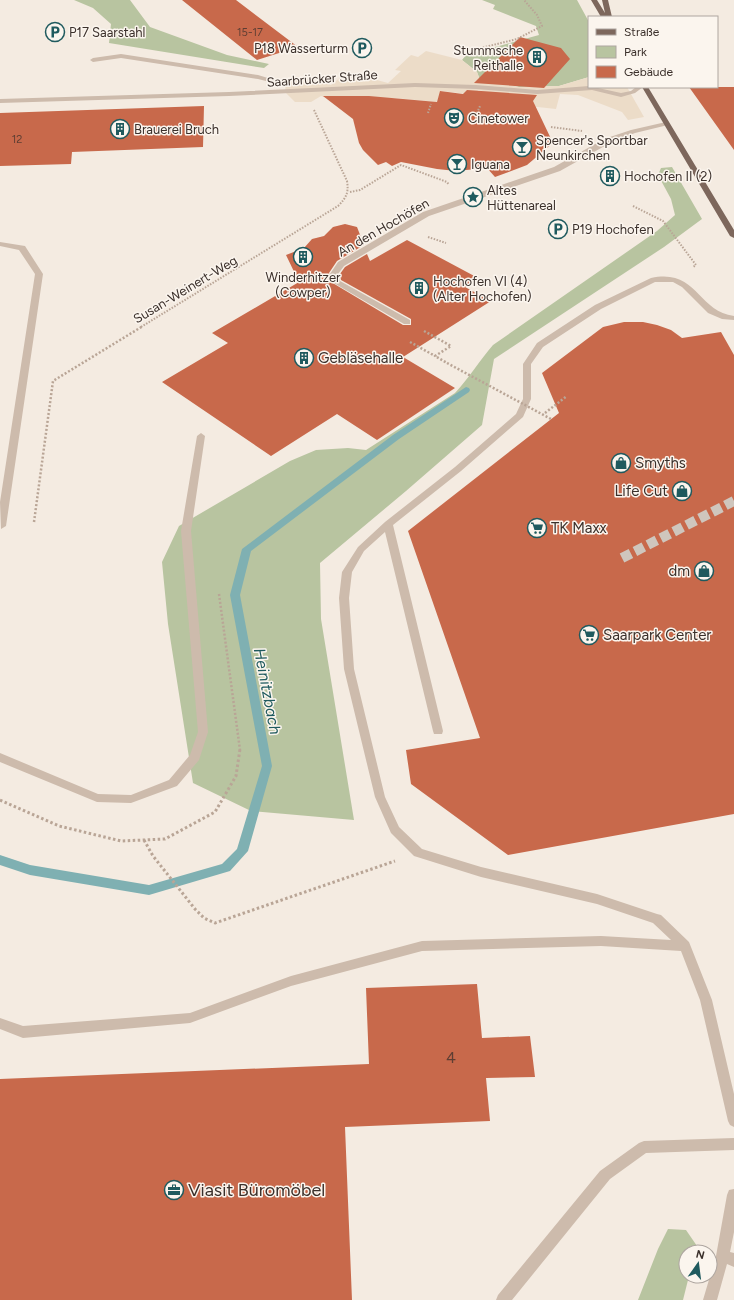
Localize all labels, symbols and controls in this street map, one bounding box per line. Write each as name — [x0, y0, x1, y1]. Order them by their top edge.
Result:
legend — [588, 16, 718, 88]
parking icon: P17 Saarstahl — [44, 21, 66, 43]
place label: P17 Saarstahl — [69, 25, 145, 40]
text: Straße — [624, 25, 660, 39]
house number: 15-17 — [237, 26, 263, 39]
parking icon: P18 Wasserturm — [351, 37, 373, 59]
place label: P18 Wasserturm — [254, 41, 348, 56]
place label: Stummsche Reithalle — [453, 43, 523, 73]
text: Park — [624, 45, 647, 59]
building icon: Stummsche Reithalle — [526, 46, 548, 68]
text: Gebäude — [624, 65, 674, 79]
street label: Saarbrücker Straße — [266, 67, 378, 90]
theatre icon: Cinetower — [443, 107, 465, 129]
place label: Cinetower — [468, 111, 529, 126]
building icon: Brauerei Bruch — [109, 118, 131, 140]
place label: Brauerei Bruch — [134, 122, 219, 137]
house number: 12 — [12, 133, 22, 146]
place label: Spencer's Sportbar Neunkirchen — [536, 133, 648, 163]
bar icon: Spencer's Sportbar Neunkirchen — [511, 136, 533, 158]
bar icon: Iguana — [446, 153, 468, 175]
place label: Iguana — [471, 157, 510, 172]
building icon: Hochofen II (2) — [599, 165, 621, 187]
place label: Hochofen II (2) — [624, 169, 712, 184]
place label: Altes Hüttenareal — [487, 183, 556, 213]
place icon: Altes Hüttenareal — [462, 186, 484, 208]
street label: An den Hochöfen — [335, 195, 431, 260]
parking icon: P19 Hochofen — [547, 218, 569, 240]
place label: P19 Hochofen — [572, 222, 654, 237]
building icon: Winderhitzer (Cowper) — [292, 246, 314, 268]
street label: Susan-Weinert-Weg — [131, 252, 240, 326]
place label: Winderhitzer (Cowper) — [266, 270, 341, 300]
place label: Hochofen VI (4) (Alter Hochofen) — [433, 274, 532, 304]
building icon: Hochofen VI (4) (Alter Hochofen) — [408, 277, 430, 299]
building icon: Gebläsehalle — [293, 347, 315, 369]
place label: Gebläsehalle — [318, 349, 403, 367]
shop icon: Smyths — [610, 452, 632, 474]
place label: Smyths — [635, 454, 686, 472]
shop icon: Life Cut — [671, 480, 693, 502]
place label: Life Cut — [614, 482, 668, 500]
supermarket icon: TK Maxx — [526, 517, 548, 539]
place label: TK Maxx — [551, 519, 607, 537]
shop icon: dm — [693, 560, 715, 582]
place label: dm — [668, 562, 690, 580]
supermarket icon: Saarpark Center — [578, 624, 600, 646]
place label: Saarpark Center — [603, 626, 711, 644]
water label: Heinitzbach — [250, 646, 285, 736]
house number: 4 — [446, 1048, 456, 1067]
office icon: Viasit Büromöbel — [163, 1179, 185, 1201]
place label: Viasit Büromöbel — [188, 1179, 325, 1201]
north arrow — [678, 1244, 718, 1284]
text: N — [695, 1247, 706, 1262]

